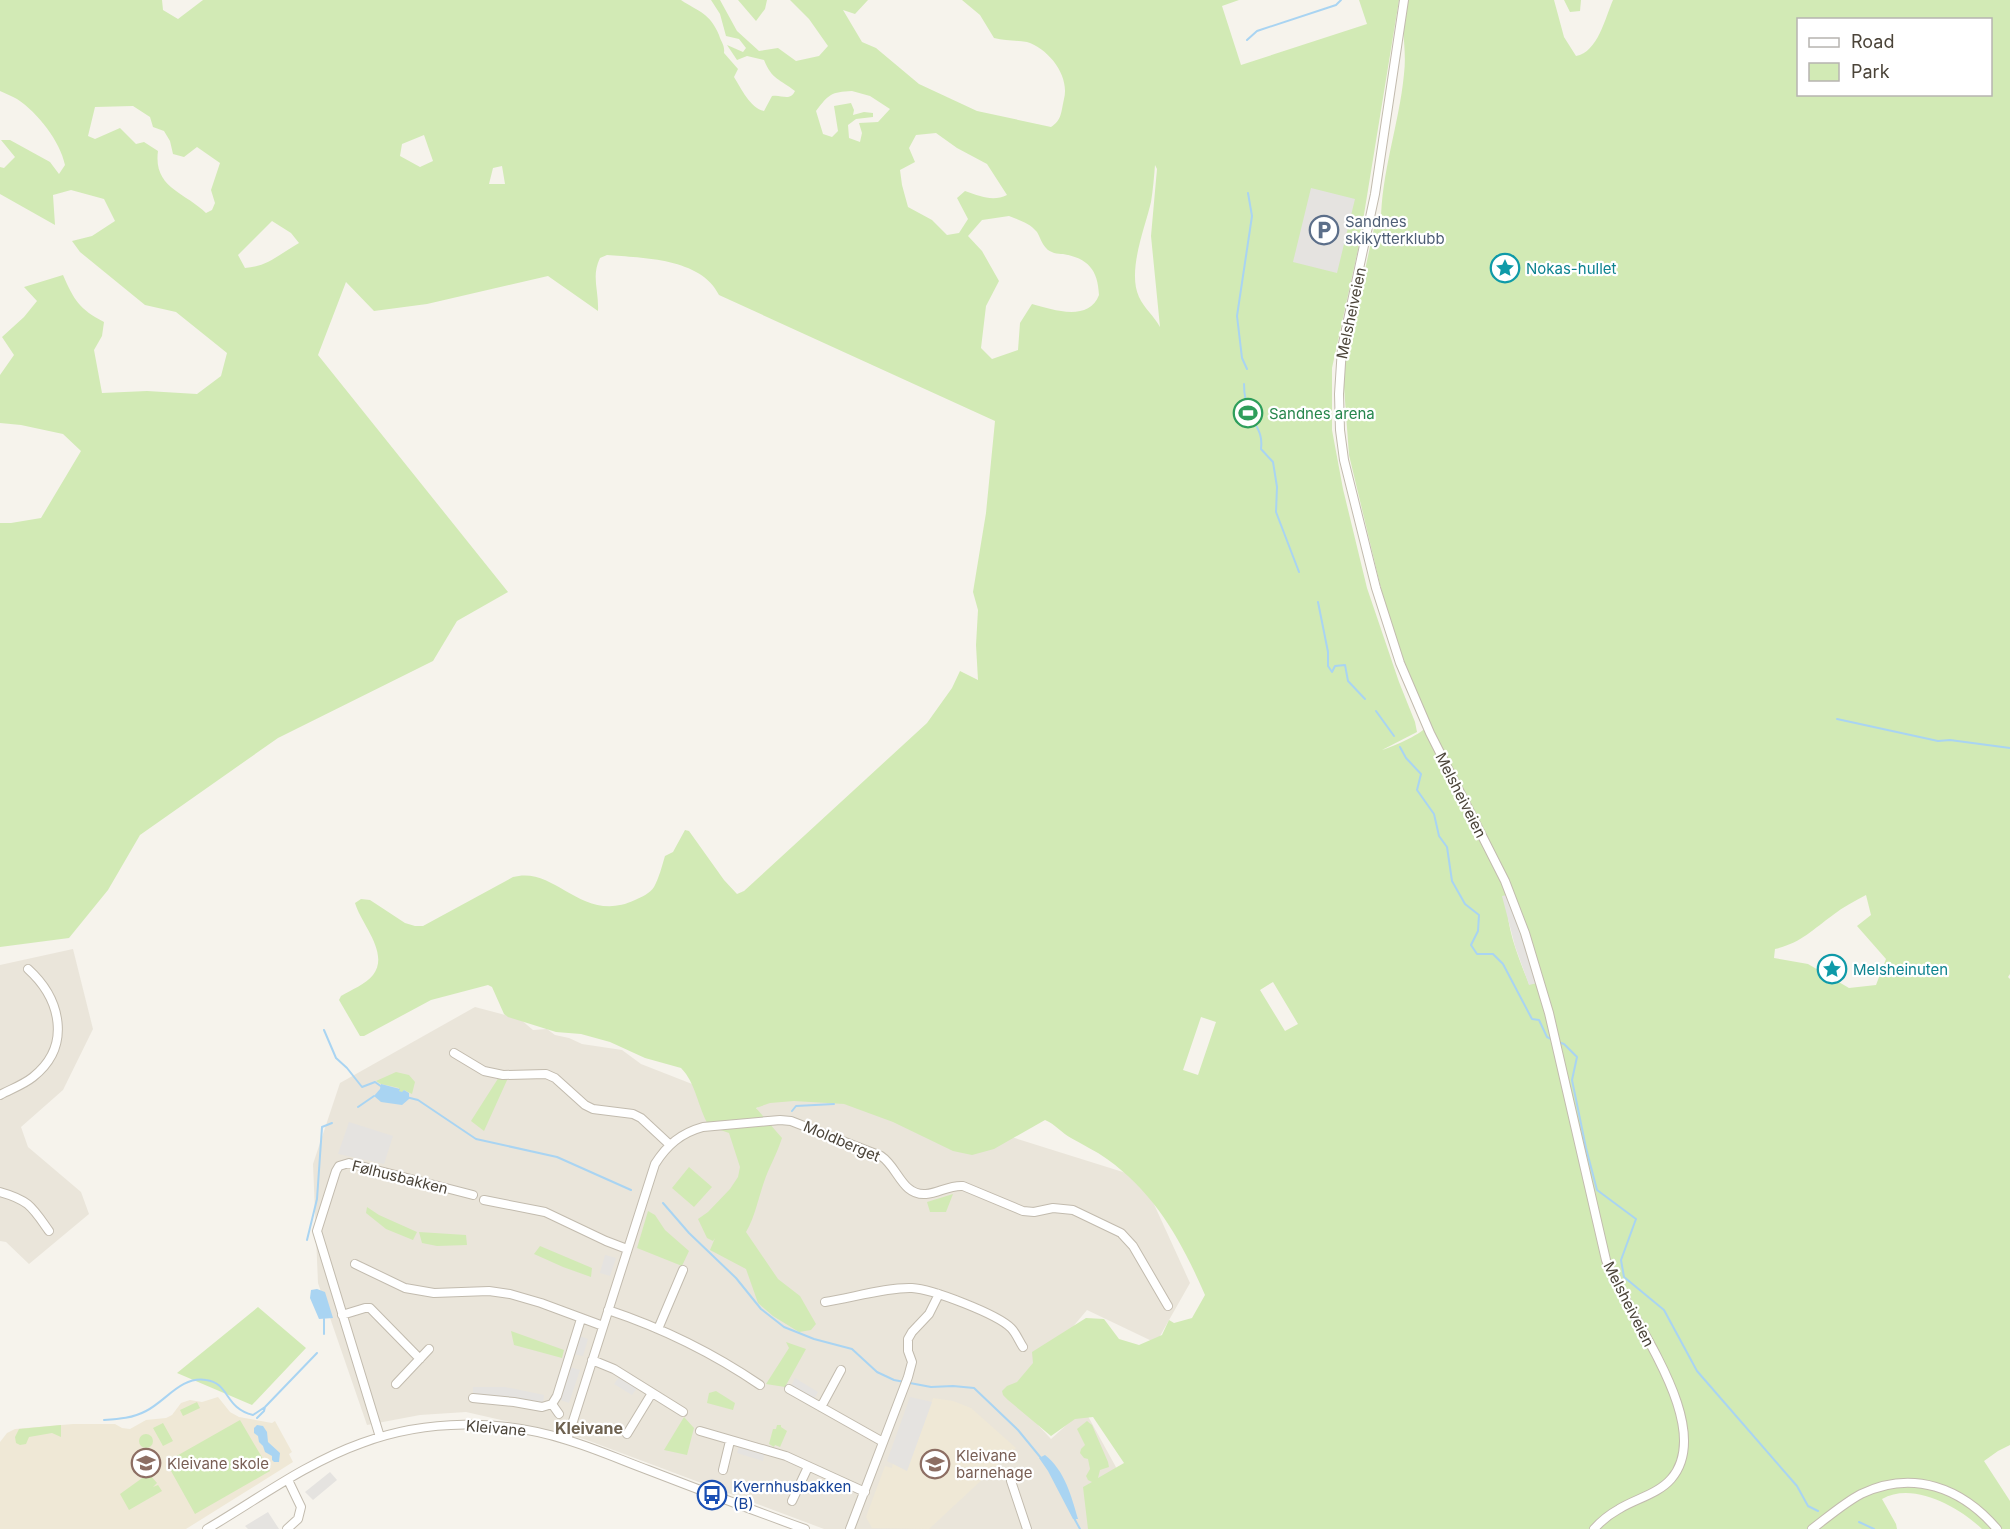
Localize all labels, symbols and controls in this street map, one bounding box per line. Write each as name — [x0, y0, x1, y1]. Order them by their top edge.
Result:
legend — [1797, 18, 1992, 96]
text: Road — [1851, 31, 1894, 52]
text: Park — [1851, 61, 1890, 82]
place label: Sandnes skikytterklubb — [1345, 212, 1445, 248]
parking icon: Sandnes skikytterklubb — [1308, 214, 1340, 246]
place icon: Nokas-hullet — [1489, 252, 1521, 284]
place label: Nokas-hullet — [1526, 259, 1617, 278]
street label: Melsheiveien — [1332, 265, 1370, 361]
sports icon: Sandnes arena — [1232, 397, 1264, 429]
place label: Sandnes arena — [1269, 404, 1375, 423]
street label: Melsheiveien — [1431, 749, 1491, 841]
place icon: Melsheinuten — [1816, 953, 1848, 985]
place label: Melsheinuten — [1853, 960, 1948, 979]
street label: Moldberget — [801, 1116, 883, 1166]
street label: Følhusbakken — [350, 1156, 450, 1198]
street label: Melsheiveien — [1599, 1258, 1659, 1350]
street label: Kleivane — [465, 1416, 527, 1440]
district label: Kleivane — [555, 1418, 623, 1438]
place label: Kleivane barnehage — [956, 1446, 1032, 1482]
school or university icon: Kleivane skole — [130, 1447, 162, 1479]
school or university icon: Kleivane barnehage — [919, 1448, 951, 1480]
place label: Kleivane skole — [167, 1454, 269, 1473]
place label: Kvernhusbakken (B) — [733, 1477, 851, 1513]
bus stop icon: Kvernhusbakken (B) — [696, 1479, 728, 1511]

